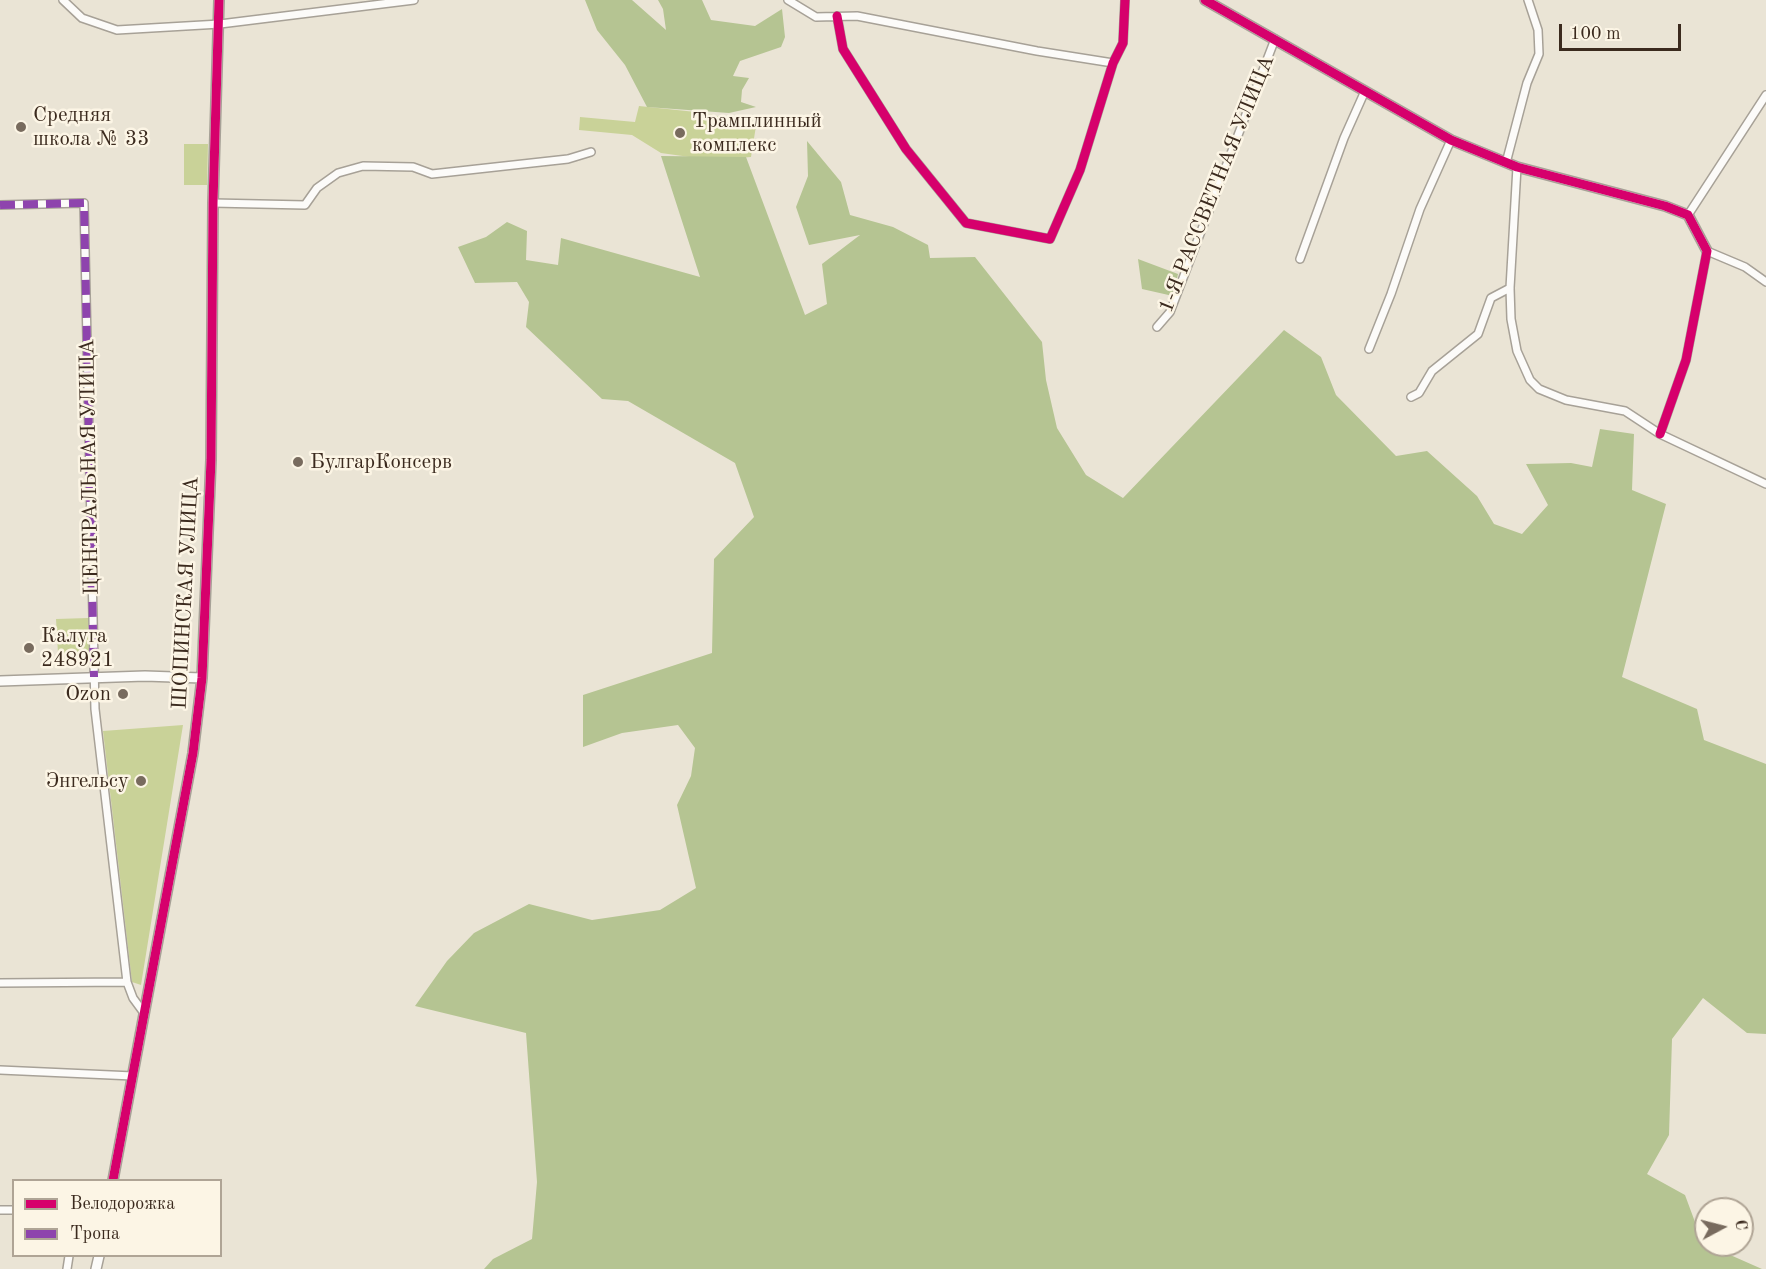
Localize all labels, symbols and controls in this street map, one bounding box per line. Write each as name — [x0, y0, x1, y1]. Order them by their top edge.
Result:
scale bar — [1562, 12, 1684, 50]
text: 100 m — [1570, 25, 1621, 43]
street label: 1-Я РАССВЕТНАЯ УЛИЦА — [1154, 52, 1280, 316]
place label: Средняя школа № 33 — [33, 102, 149, 152]
place label: Трамплинный комплекс — [692, 108, 822, 158]
marker: Средняя школа № 33 — [14, 120, 28, 134]
marker: Трамплинный комплекс — [673, 126, 687, 140]
street label: ЦЕНТРАЛЬНАЯ УЛИЦА — [75, 339, 105, 595]
place label: БулгарКонсерв — [310, 449, 452, 475]
marker: БулгарКонсерв — [291, 455, 305, 469]
street label: ШОПИНСКАЯ УЛИЦА — [167, 476, 205, 710]
place label: Калуга 248921 — [41, 623, 114, 673]
marker: Калуга 248921 — [22, 641, 36, 655]
place label: Ozon — [65, 681, 111, 707]
marker: Ozon — [116, 687, 130, 701]
place label: Энгельсу — [46, 768, 129, 794]
marker: Энгельсу — [134, 774, 148, 788]
legend — [12, 1179, 222, 1257]
text: Велодорожка — [70, 1195, 175, 1213]
north arrow — [1694, 1197, 1754, 1257]
text: С — [1731, 1219, 1748, 1231]
text: Тропа — [70, 1225, 120, 1243]

